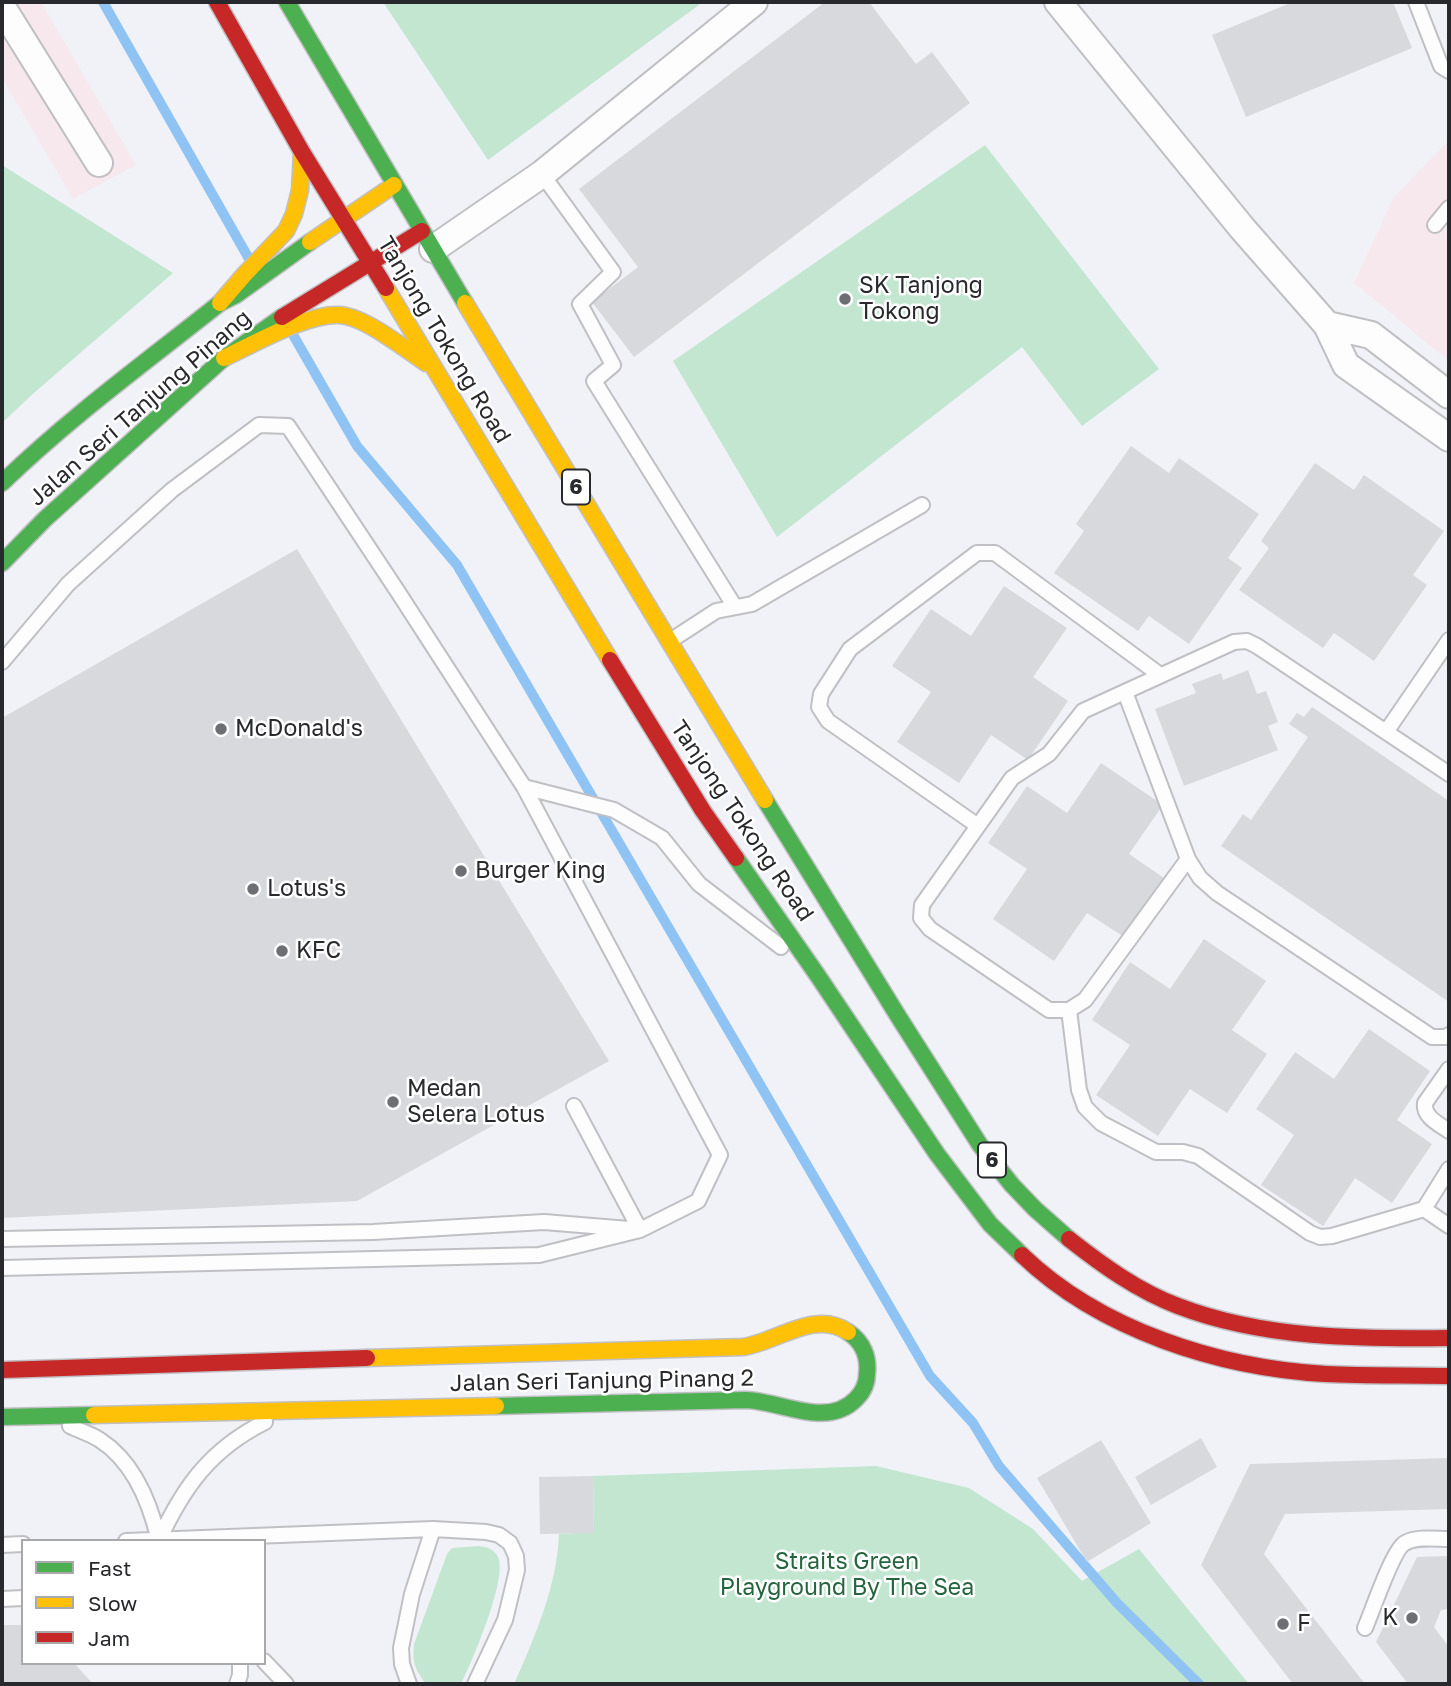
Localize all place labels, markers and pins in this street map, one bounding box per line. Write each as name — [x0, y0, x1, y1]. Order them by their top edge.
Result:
place label: SK Tanjong Tokong — [859, 272, 983, 326]
marker: SK Tanjong Tokong — [837, 291, 853, 307]
place label: McDonald's — [235, 715, 363, 743]
marker: McDonald's — [213, 721, 229, 737]
place label: Burger King — [475, 857, 606, 885]
marker: Burger King — [453, 863, 469, 879]
place label: Lotus's — [267, 875, 346, 903]
marker: Lotus's — [245, 881, 261, 897]
place label: KFC — [296, 937, 341, 965]
marker: KFC — [274, 943, 290, 959]
place label: Medan Selera Lotus — [407, 1075, 545, 1129]
marker: Medan Selera Lotus — [385, 1094, 401, 1110]
place label: K — [1382, 1604, 1398, 1632]
place label: F — [1297, 1610, 1311, 1638]
marker: K — [1404, 1610, 1420, 1626]
marker: F — [1275, 1616, 1291, 1632]

